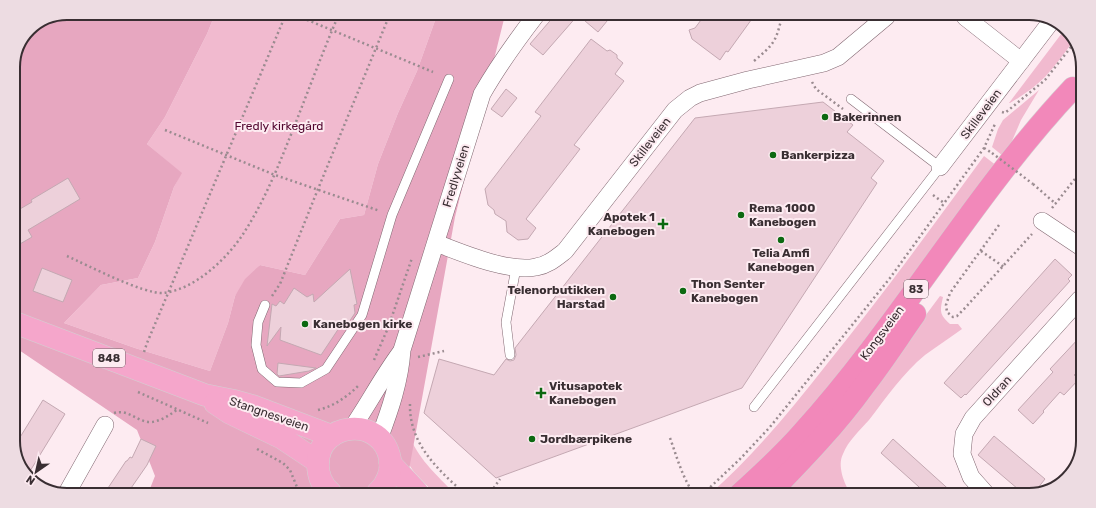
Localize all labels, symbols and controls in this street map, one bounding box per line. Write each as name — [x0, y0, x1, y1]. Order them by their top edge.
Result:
street label: Skilleveien — [958, 86, 1004, 142]
place label: Bakerinnen — [833, 110, 902, 124]
marker: Bakerinnen — [820, 112, 830, 122]
street label: Skilleveien — [626, 114, 674, 170]
park label: Fredly kirkegård — [235, 119, 323, 133]
street label: Fredlyveien — [440, 143, 472, 209]
place label: Bankerpizza — [781, 148, 855, 162]
marker: Bankerpizza — [768, 150, 778, 160]
place label: Rema 1000 Kanebogen — [749, 201, 816, 229]
place label: Apotek 1 Kanebogen — [588, 210, 655, 238]
marker: Rema 1000 Kanebogen — [736, 210, 746, 220]
marker: Apotek 1 Kanebogen — [658, 219, 668, 229]
marker: Telia Amfi Kanebogen — [776, 235, 786, 245]
place label: Telia Amfi Kanebogen — [747, 246, 815, 274]
place label: Thon Senter Kanebogen — [691, 277, 765, 305]
road number: 83 — [904, 280, 928, 298]
place label: Telenorbutikken Harstad — [507, 283, 605, 311]
marker: Thon Senter Kanebogen — [678, 286, 688, 296]
marker: Telenorbutikken Harstad — [608, 292, 618, 302]
street label: Kongsveien — [857, 303, 907, 363]
place label: Kanebogen kirke — [313, 317, 412, 331]
marker: Kanebogen kirke — [300, 319, 310, 329]
road number: 848 — [93, 349, 125, 367]
street label: Oldran — [980, 373, 1014, 409]
place label: Vitusapotek Kanebogen — [549, 379, 622, 407]
marker: Vitusapotek Kanebogen — [536, 388, 546, 398]
street label: Stangnesveien — [227, 394, 311, 434]
place label: Jordbærpikene — [540, 432, 632, 446]
marker: Jordbærpikene — [527, 434, 537, 444]
north arrow — [16, 452, 56, 492]
text: N — [24, 472, 38, 487]

